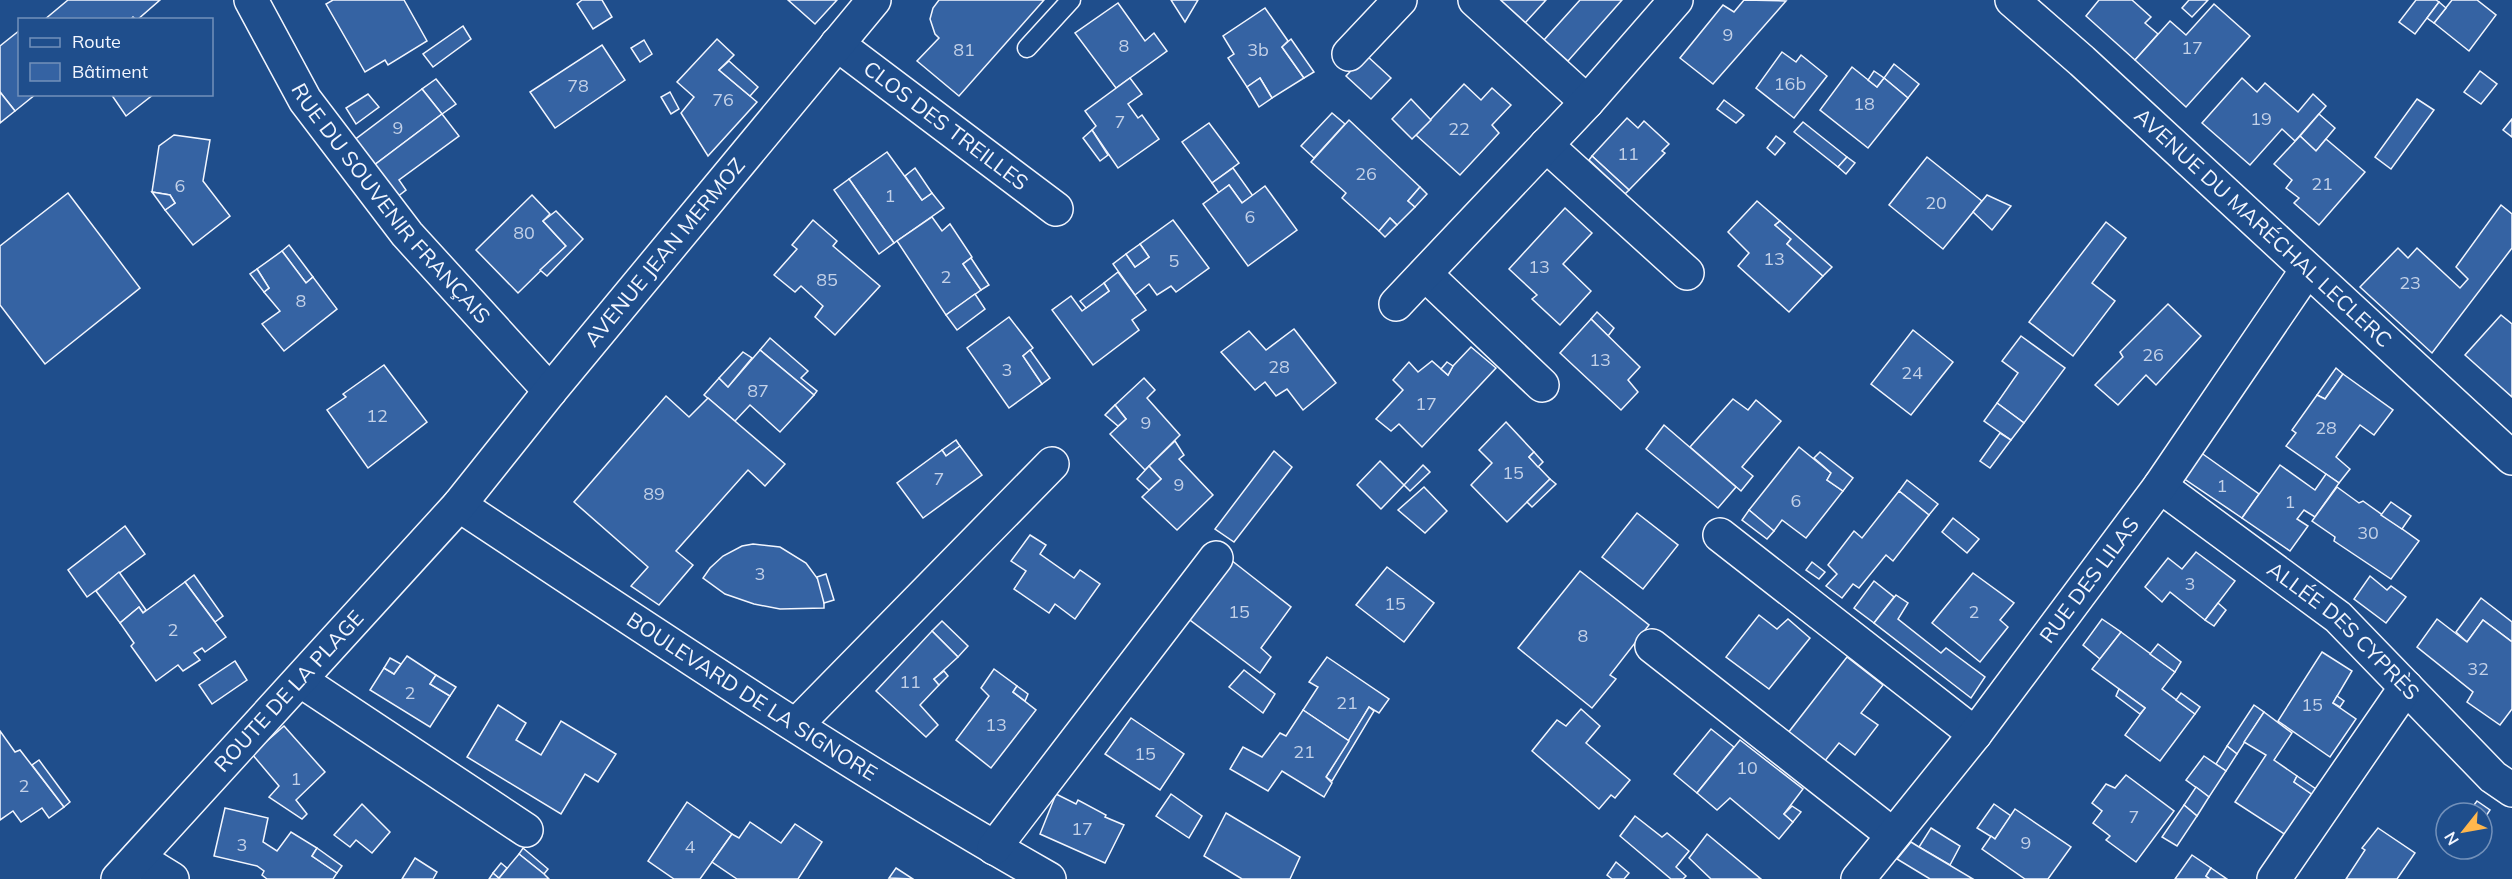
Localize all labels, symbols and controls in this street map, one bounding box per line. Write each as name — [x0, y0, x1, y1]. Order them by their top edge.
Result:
legend — [18, 18, 213, 96]
house number: 9 — [1723, 23, 1733, 46]
text: Route — [72, 30, 121, 53]
house number: 8 — [1119, 34, 1129, 57]
house number: 17 — [2181, 36, 2203, 59]
house number: 81 — [953, 38, 975, 61]
house number: 3b — [1247, 38, 1269, 61]
street label: CLOS DES TREILLES — [859, 55, 1034, 195]
text: Bâtiment — [72, 60, 148, 83]
house number: 16b — [1774, 72, 1806, 95]
house number: 78 — [567, 74, 589, 97]
street label: RUE DU SOUVENIR FRANÇAIS — [286, 79, 496, 329]
house number: 76 — [712, 88, 734, 111]
house number: 18 — [1853, 92, 1875, 115]
street label: AVENUE DU MARÉCHAL LECLERC — [2130, 102, 2397, 352]
house number: 19 — [2250, 107, 2272, 130]
house number: 7 — [1115, 110, 1125, 133]
house number: 9 — [393, 116, 403, 139]
house number: 22 — [1448, 117, 1470, 140]
house number: 11 — [1617, 142, 1639, 165]
street label: AVENUE JEAN MERMOZ — [578, 152, 750, 351]
house number: 26 — [1355, 162, 1377, 185]
house number: 21 — [2311, 172, 2333, 195]
house number: 6 — [175, 174, 185, 197]
house number: 1 — [885, 184, 895, 207]
house number: 20 — [1925, 191, 1947, 214]
house number: 6 — [1245, 205, 1255, 228]
house number: 80 — [513, 221, 535, 244]
house number: 13 — [1763, 247, 1785, 270]
house number: 5 — [1169, 249, 1180, 272]
house number: 13 — [1528, 255, 1550, 278]
house number: 2 — [941, 265, 951, 288]
house number: 85 — [816, 268, 838, 291]
house number: 23 — [2399, 271, 2421, 294]
house number: 8 — [296, 289, 306, 312]
house number: 26 — [2142, 343, 2164, 366]
house number: 13 — [1589, 348, 1611, 371]
house number: 28 — [1268, 355, 1290, 378]
house number: 3 — [1002, 358, 1012, 381]
house number: 24 — [1901, 361, 1923, 384]
house number: 87 — [747, 379, 769, 402]
house number: 17 — [1415, 392, 1437, 415]
house number: 12 — [366, 404, 388, 427]
house number: 9 — [1141, 411, 1151, 434]
house number: 28 — [2315, 416, 2337, 439]
house number: 15 — [1502, 461, 1524, 484]
house number: 7 — [934, 467, 944, 490]
house number: 9 — [1174, 473, 1184, 496]
house number: 1 — [2217, 474, 2227, 497]
house number: 89 — [643, 482, 665, 505]
house number: 6 — [1791, 489, 1801, 512]
house number: 1 — [2285, 490, 2295, 513]
street label: RUE DES LILAS — [2033, 512, 2144, 648]
house number: 30 — [2357, 521, 2379, 544]
street label: ALLÉE DES CYPRÈS — [2263, 555, 2425, 705]
house number: 3 — [755, 562, 765, 585]
house number: 3 — [2185, 572, 2195, 595]
house number: 15 — [1384, 592, 1406, 615]
house number: 15 — [1228, 600, 1250, 623]
house number: 2 — [1969, 600, 1979, 623]
street label: ROUTE DE LA PLAGE — [208, 604, 369, 777]
street label: BOULEVARD DE LA SIGNORE — [622, 606, 882, 786]
house number: 2 — [168, 618, 178, 641]
house number: 8 — [1578, 624, 1588, 647]
house number: 32 — [2467, 657, 2489, 680]
house number: 11 — [899, 670, 921, 693]
house number: 2 — [405, 681, 415, 704]
house number: 21 — [1336, 691, 1358, 714]
house number: 15 — [2301, 693, 2323, 716]
house number: 13 — [985, 713, 1007, 736]
house number: 21 — [1293, 740, 1315, 763]
house number: 15 — [1134, 742, 1156, 765]
house number: 10 — [1736, 756, 1758, 779]
house number: 1 — [291, 767, 301, 790]
house number: 2 — [19, 774, 29, 797]
north arrow — [2434, 801, 2494, 861]
house number: 7 — [2129, 805, 2139, 828]
house number: 17 — [1071, 817, 1093, 840]
text: N — [2439, 828, 2463, 849]
house number: 9 — [2021, 831, 2031, 854]
house number: 3 — [237, 833, 247, 856]
house number: 4 — [685, 835, 696, 858]

